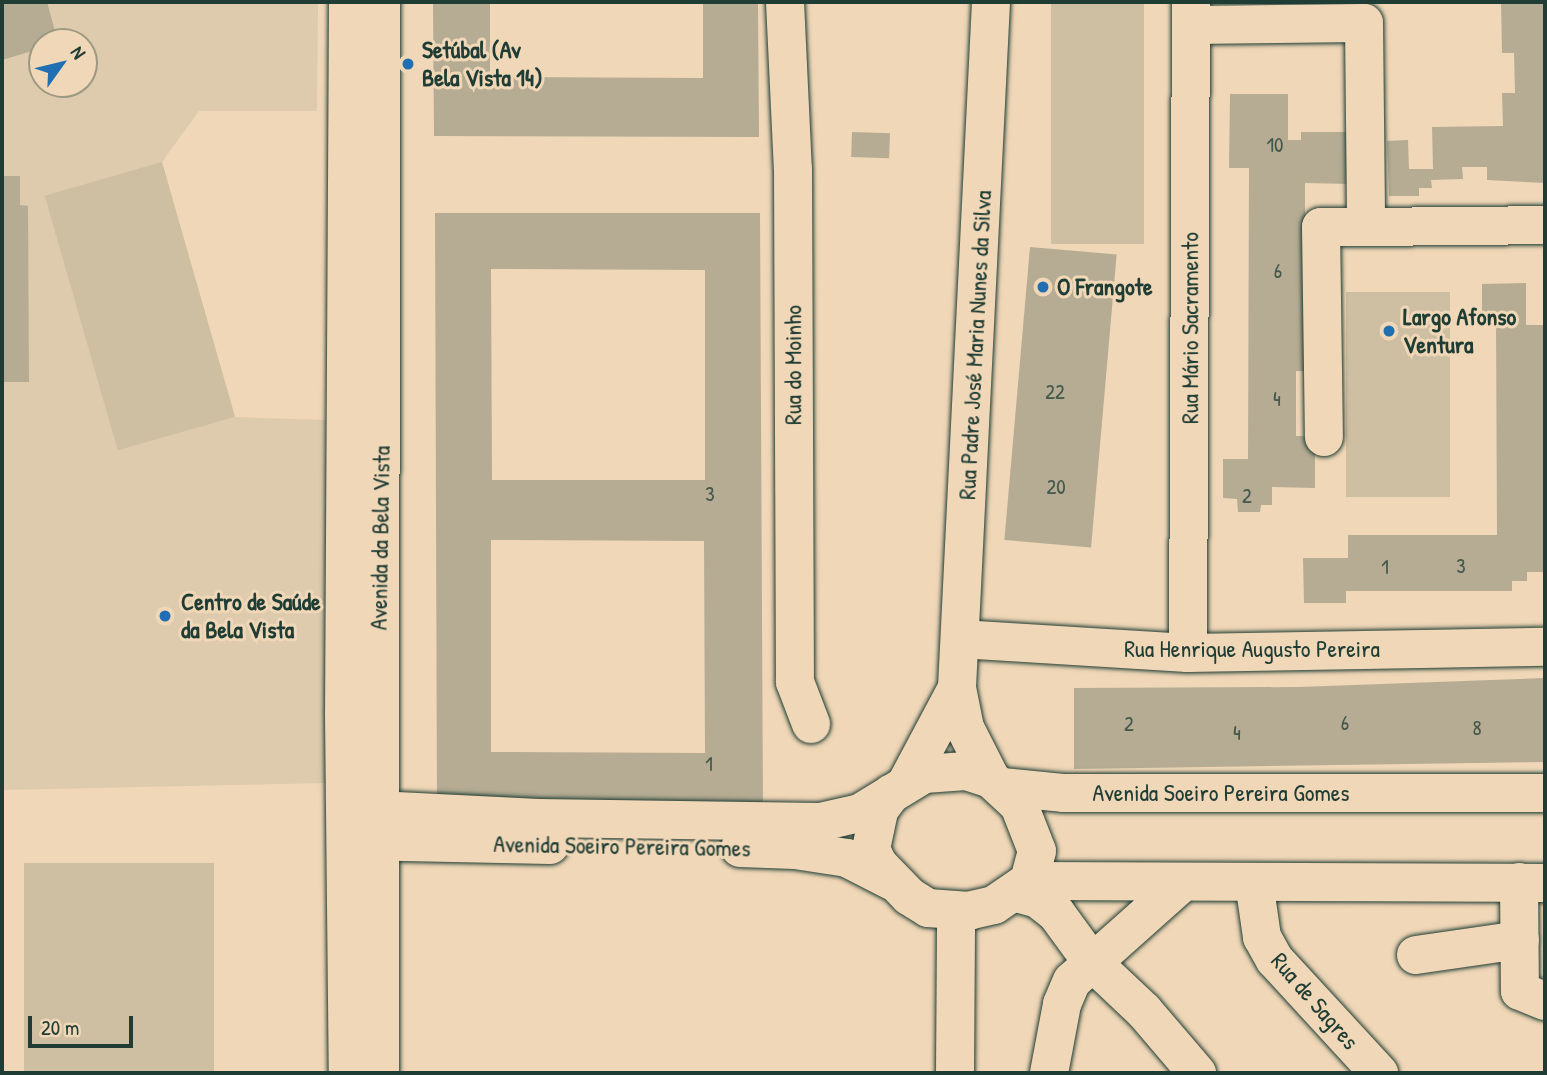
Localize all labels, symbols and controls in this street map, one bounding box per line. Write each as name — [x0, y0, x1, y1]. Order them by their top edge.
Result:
north arrow — [28, 28, 98, 98]
place label: Setúbal (Av Bela Vista 14) — [422, 36, 543, 92]
text: N — [65, 41, 92, 64]
marker: Setúbal (Av Bela Vista 14) — [400, 56, 416, 72]
house number: 10 — [1266, 132, 1284, 158]
street label: Rua Padre José Maria Nunes da Silva — [953, 190, 997, 500]
street label: Rua Mário Sacramento — [1176, 232, 1204, 424]
house number: 6 — [1274, 258, 1282, 284]
place label: O Frangote — [1057, 273, 1153, 301]
marker: O Frangote — [1035, 279, 1051, 295]
place label: Largo Afonso Ventura — [1403, 303, 1516, 359]
street label: Rua do Moinho — [779, 305, 807, 425]
marker: Largo Afonso Ventura — [1381, 323, 1397, 339]
house number: 22 — [1045, 379, 1065, 405]
house number: 4 — [1273, 386, 1281, 412]
street label: Avenida da Bela Vista — [364, 446, 396, 630]
house number: 20 — [1046, 474, 1066, 500]
house number: 3 — [705, 481, 715, 507]
house number: 2 — [1242, 483, 1252, 509]
house number: 3 — [1456, 553, 1466, 579]
house number: 1 — [1381, 554, 1389, 580]
place label: Centro de Saúde da Bela Vista — [181, 588, 321, 644]
marker: Centro de Saúde da Bela Vista — [155, 606, 175, 626]
street label: Rua Henrique Augusto Pereira — [1124, 635, 1380, 663]
house number: 6 — [1341, 710, 1349, 736]
house number: 2 — [1124, 711, 1134, 737]
house number: 8 — [1472, 715, 1482, 741]
house number: 4 — [1233, 720, 1241, 746]
house number: 1 — [705, 751, 713, 777]
street label: Avenida Soeiro Pereira Gomes — [1092, 779, 1350, 807]
street label: Avenida Soeiro Pereira Gomes — [493, 829, 751, 863]
street label: Rua de Sagres — [1265, 947, 1365, 1055]
scale bar — [32, 1002, 136, 1046]
text: 20 m — [41, 1013, 79, 1042]

